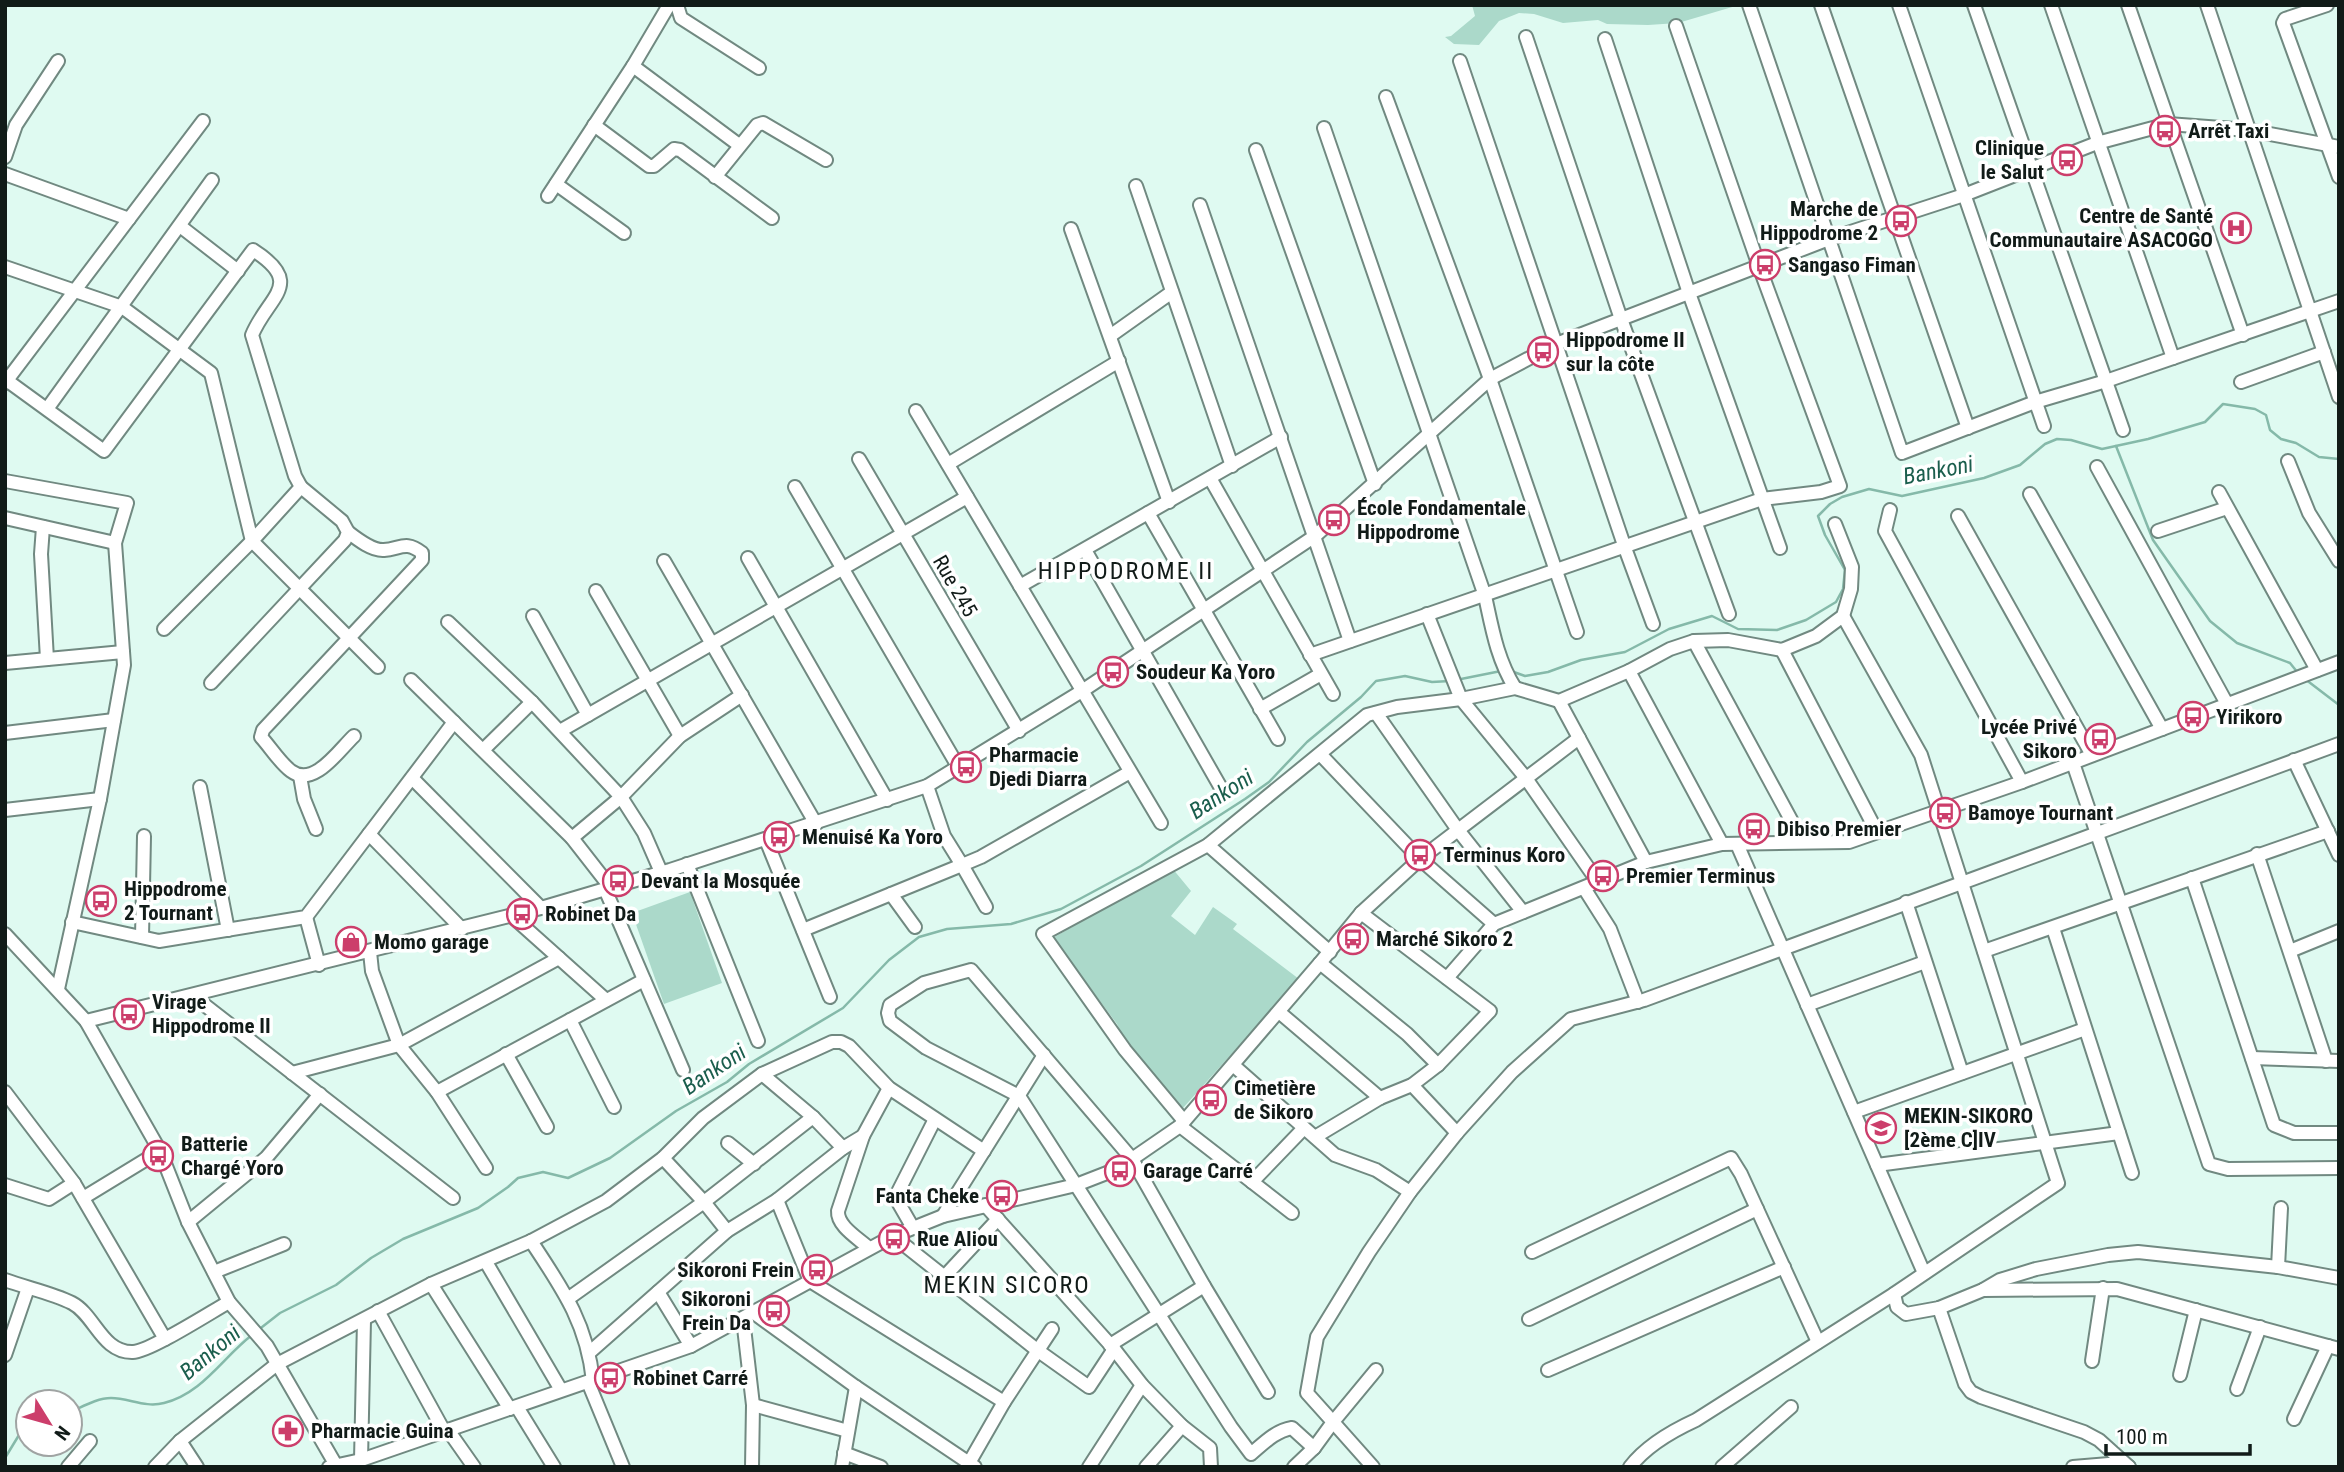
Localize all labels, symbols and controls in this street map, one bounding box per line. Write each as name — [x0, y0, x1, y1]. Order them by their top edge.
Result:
bus stop icon: Arrêt Taxi — [2148, 114, 2182, 148]
place label: Arrêt Taxi — [2188, 119, 2269, 143]
place label: Clinique le Salut — [1975, 136, 2044, 184]
bus stop icon: Clinique le Salut — [2050, 143, 2084, 177]
place label: Marche de Hippodrome 2 — [1760, 197, 1878, 245]
bus stop icon: Marche de Hippodrome 2 — [1884, 204, 1918, 238]
place label: Centre de Santé Communautaire ASACOGO — [1989, 204, 2213, 252]
hospital icon: Centre de Santé Communautaire ASACOGO — [2219, 211, 2253, 245]
bus stop icon: Sangaso Fiman — [1748, 248, 1782, 282]
place label: Sangaso Fiman — [1788, 253, 1916, 277]
place label: Hippodrome II sur la côte — [1566, 328, 1685, 376]
bus stop icon: Hippodrome II sur la côte — [1526, 335, 1560, 369]
water label: Bankoni — [1901, 450, 1976, 491]
place label: École Fondamentale Hippodrome — [1357, 496, 1526, 544]
bus stop icon: École Fondamentale Hippodrome — [1317, 503, 1351, 537]
street label: Rue 245 — [928, 551, 982, 621]
district label: HIPPODROME II — [1038, 557, 1214, 585]
bus stop icon: Soudeur Ka Yoro — [1096, 655, 1130, 689]
place label: Soudeur Ka Yoro — [1136, 660, 1275, 684]
bus stop icon: Yirikoro — [2176, 700, 2210, 734]
place label: Yirikoro — [2216, 705, 2282, 729]
place label: Lycée Privé Sikoro — [1981, 715, 2077, 763]
bus stop icon: Lycée Privé Sikoro — [2083, 722, 2117, 756]
place label: Pharmacie Djedi Diarra — [989, 743, 1087, 791]
bus stop icon: Pharmacie Djedi Diarra — [949, 750, 983, 784]
water label: Bankoni — [1184, 763, 1259, 825]
bus stop icon: Bamoye Tournant — [1928, 796, 1962, 830]
place label: Bamoye Tournant — [1968, 801, 2113, 825]
bus stop icon: Dibiso Premier — [1737, 812, 1771, 846]
place label: Dibiso Premier — [1777, 817, 1901, 841]
bus stop icon: Menuisé Ka Yoro — [762, 820, 796, 854]
place label: Menuisé Ka Yoro — [802, 825, 943, 849]
bus stop icon: Terminus Koro — [1403, 838, 1437, 872]
place label: Terminus Koro — [1443, 843, 1565, 867]
bus stop icon: Premier Terminus — [1586, 859, 1620, 893]
bus stop icon: Devant la Mosquée — [601, 864, 635, 898]
place label: Premier Terminus — [1626, 864, 1775, 888]
place label: Devant la Mosquée — [641, 869, 800, 893]
place label: Hippodrome 2 Tournant — [124, 877, 227, 925]
bus stop icon: Hippodrome 2 Tournant — [84, 884, 118, 918]
bus stop icon: Robinet Da — [505, 897, 539, 931]
place label: Robinet Da — [545, 902, 636, 926]
bus stop icon: Marché Sikoro 2 — [1336, 922, 1370, 956]
shop icon: Momo garage — [334, 925, 368, 959]
place label: Marché Sikoro 2 — [1376, 927, 1513, 951]
place label: Momo garage — [374, 930, 489, 954]
place label: Virage Hippodrome II — [152, 990, 271, 1038]
bus stop icon: Virage Hippodrome II — [112, 997, 146, 1031]
water label: Bankoni — [677, 1038, 752, 1100]
place label: Cimetière de Sikoro — [1234, 1076, 1315, 1124]
bus stop icon: Cimetière de Sikoro — [1194, 1083, 1228, 1117]
place label: MEKIN-SIKORO [2ème C]IV — [1904, 1104, 2033, 1152]
school or university icon: MEKIN-SIKORO [2ème C]IV — [1864, 1111, 1898, 1145]
place label: Batterie Chargé Yoro — [181, 1132, 284, 1180]
bus stop icon: Batterie Chargé Yoro — [141, 1139, 175, 1173]
bus stop icon: Garage Carré — [1103, 1154, 1137, 1188]
place label: Garage Carré — [1143, 1159, 1253, 1183]
bus stop icon: Fanta Cheke — [985, 1179, 1019, 1213]
place label: Fanta Cheke — [876, 1184, 979, 1208]
bus stop icon: Rue Aliou — [877, 1222, 911, 1256]
place label: Rue Aliou — [917, 1227, 998, 1251]
bus stop icon: Sikoroni Frein — [800, 1253, 834, 1287]
place label: Sikoroni Frein — [677, 1258, 794, 1282]
district label: MEKIN SICORO — [923, 1271, 1091, 1299]
place label: Sikoroni Frein Da — [681, 1287, 751, 1335]
bus stop icon: Sikoroni Frein Da — [757, 1294, 791, 1328]
water label: Bankoni — [175, 1319, 247, 1385]
bus stop icon: Robinet Carré — [593, 1361, 627, 1395]
place label: Robinet Carré — [633, 1366, 748, 1390]
north arrow — [14, 1388, 84, 1458]
scale bar — [2106, 1412, 2250, 1456]
pharmacy icon: Pharmacie Guina — [271, 1414, 305, 1448]
place label: Pharmacie Guina — [311, 1419, 454, 1443]
text: N — [49, 1421, 75, 1444]
text: 100 m — [2116, 1425, 2168, 1449]

